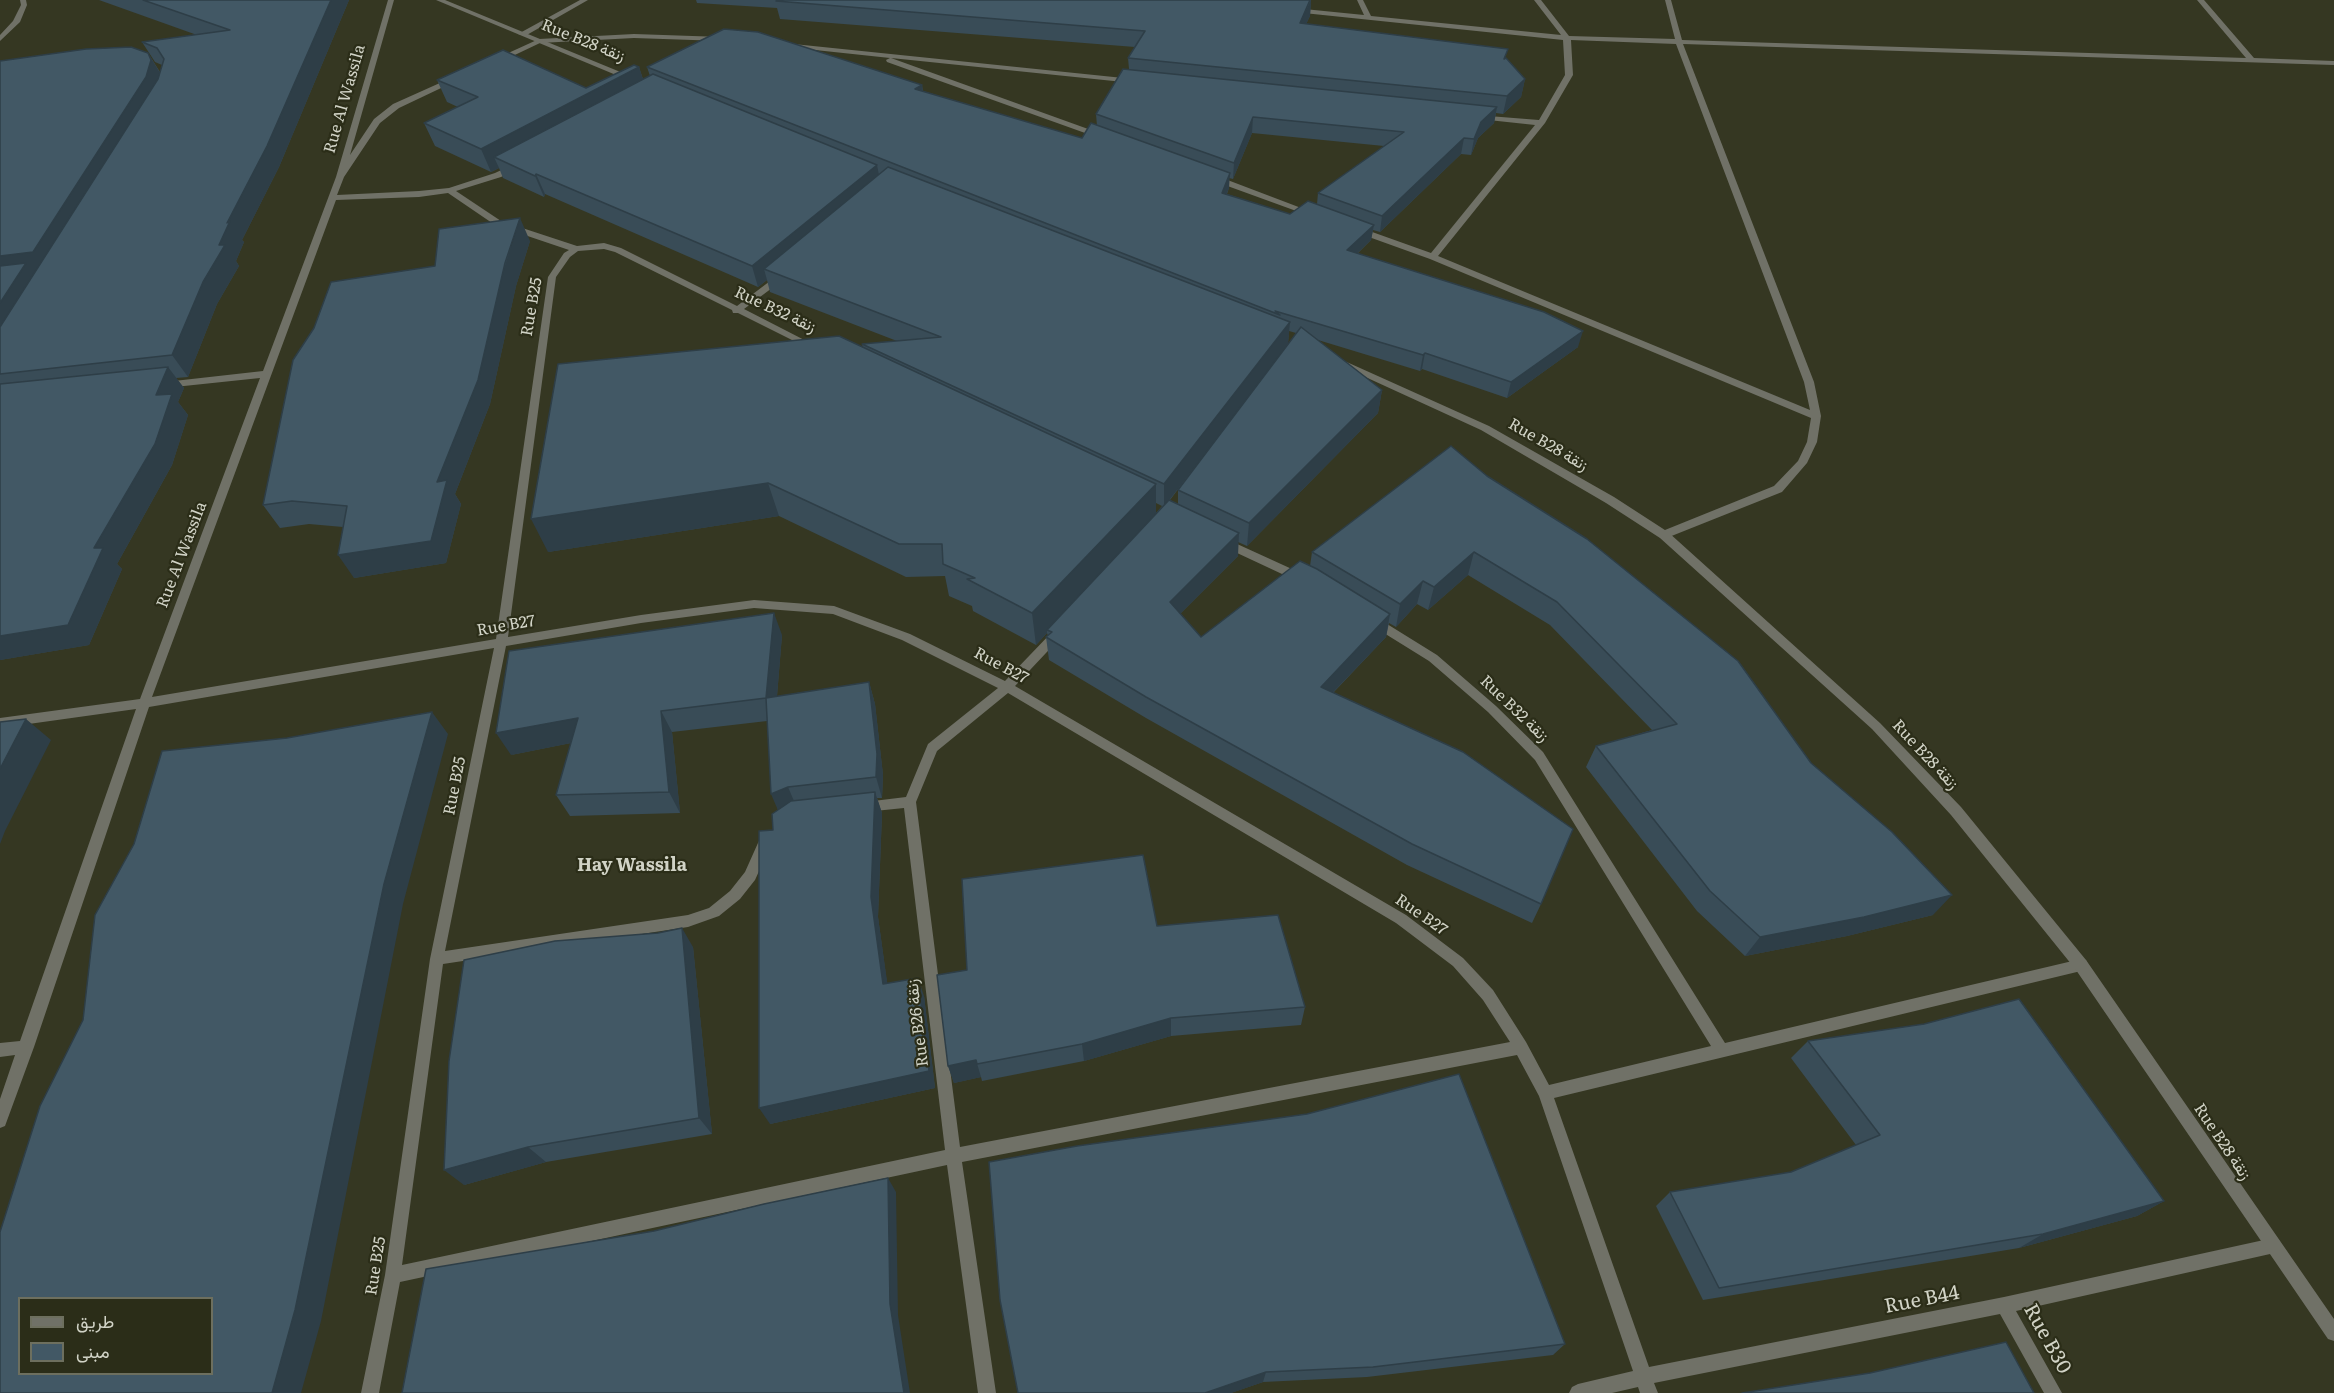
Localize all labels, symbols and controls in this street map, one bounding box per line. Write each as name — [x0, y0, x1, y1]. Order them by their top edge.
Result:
street label: Rue B28 زنقة — [538, 16, 628, 66]
street label: Rue Al Wassila — [320, 42, 370, 156]
street label: Rue B25 — [517, 276, 547, 338]
street label: Rue B32 زنقة — [731, 283, 819, 337]
street label: Rue B28 زنقة — [1505, 415, 1591, 475]
street label: Rue Al Wassila — [153, 499, 211, 611]
street label: Rue B27 — [475, 611, 537, 641]
street label: Rue B27 — [970, 644, 1032, 688]
street label: Rue B32 زنقة — [1476, 672, 1552, 746]
street label: Rue B28 زنقة — [1888, 716, 1962, 794]
street label: Rue B25 — [440, 755, 470, 817]
district label: Hay Wassila — [577, 855, 687, 877]
street label: Rue B27 — [1391, 890, 1451, 940]
street label: Rue B26 زنقة — [903, 978, 933, 1068]
street label: Rue B28 زنقة — [2189, 1100, 2255, 1184]
street label: Rue B25 — [362, 1235, 390, 1297]
street label: Rue B44 — [1882, 1281, 1962, 1319]
legend — [18, 1297, 213, 1375]
street label: Rue B30 — [2018, 1300, 2076, 1378]
text: طريق — [76, 1307, 114, 1334]
text: مبنى — [76, 1337, 110, 1364]

